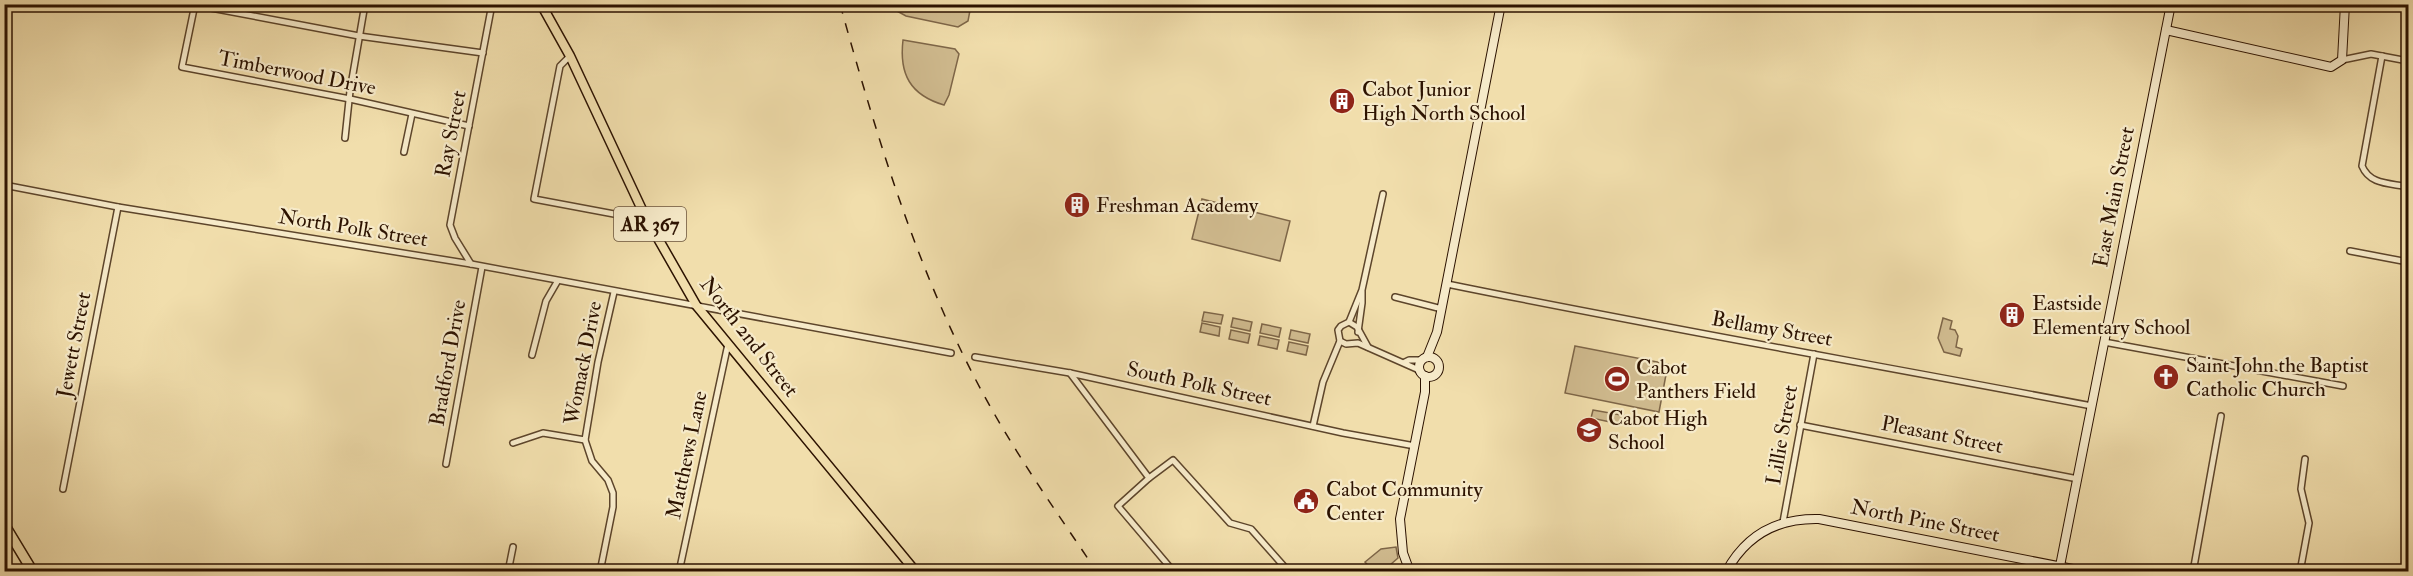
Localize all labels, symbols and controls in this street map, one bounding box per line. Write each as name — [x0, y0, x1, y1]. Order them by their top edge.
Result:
street label: Timberwood Drive — [216, 44, 378, 102]
place label: Cabot Junior High North School — [1362, 76, 1526, 127]
building icon: Cabot Junior High North School — [1327, 86, 1357, 116]
street label: Ray Street — [429, 88, 473, 180]
street label: East Main Street — [2087, 124, 2141, 270]
building icon: Freshman Academy — [1062, 190, 1092, 220]
place label: Freshman Academy — [1096, 192, 1259, 219]
street label: North Polk Street — [276, 203, 430, 253]
road number: AR 367 — [614, 207, 686, 241]
street label: North 2nd Street — [694, 271, 804, 403]
street label: Jewett Street — [50, 290, 98, 401]
place label: Eastside Elementary School — [2032, 290, 2191, 341]
street label: Bradford Drive — [424, 298, 472, 428]
street label: Womack Drive — [558, 299, 608, 428]
building icon: Eastside Elementary School — [1997, 300, 2027, 330]
street label: Bellamy Street — [1709, 305, 1835, 353]
place label: Saint John the Baptist Catholic Church — [2186, 352, 2369, 403]
place label: Cabot Panthers Field — [1636, 354, 1757, 405]
street label: South Polk Street — [1124, 356, 1274, 413]
church icon: Saint John the Baptist Catholic Church — [2151, 362, 2181, 392]
sports icon: Cabot Panthers Field — [1602, 364, 1632, 394]
street label: Lillie Street — [1760, 383, 1804, 487]
street label: Matthews Lane — [660, 388, 714, 522]
place label: Cabot High School — [1608, 405, 1708, 456]
street label: Pleasant Street — [1879, 410, 2005, 460]
school or university icon: Cabot High School — [1574, 415, 1604, 445]
place label: Cabot Community Center — [1326, 476, 1483, 527]
public building icon: Cabot Community Center — [1291, 486, 1321, 516]
street label: North Pine Street — [1848, 493, 2002, 549]

